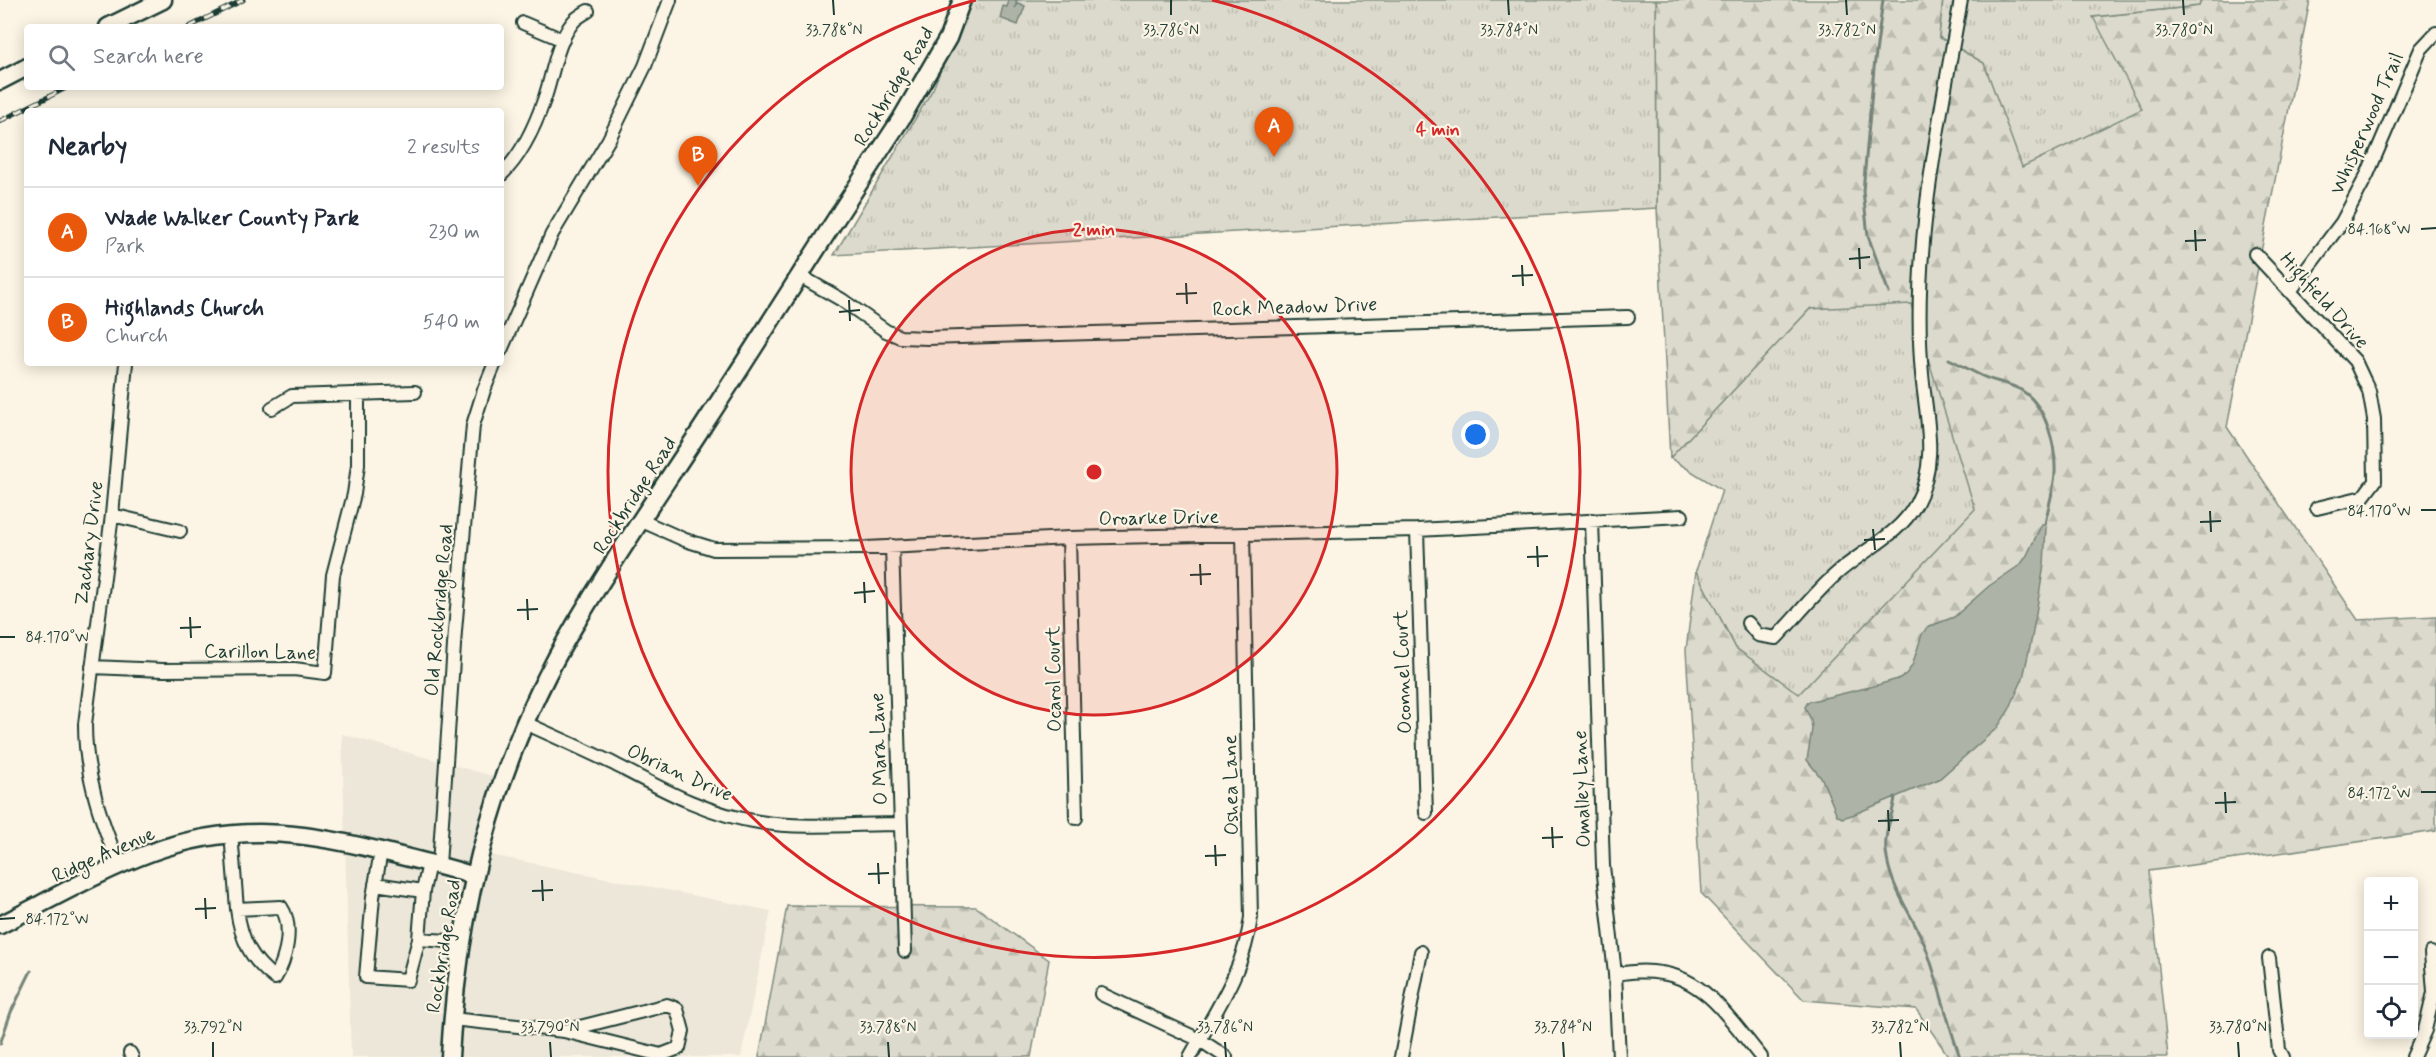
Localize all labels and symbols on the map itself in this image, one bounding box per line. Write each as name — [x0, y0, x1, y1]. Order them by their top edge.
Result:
text: 33.788°N — [805, 21, 863, 41]
text: 33.786°N — [1143, 21, 1199, 41]
text: 33.784°N — [1480, 21, 1538, 41]
text: 33.782°N — [1818, 21, 1876, 41]
text: 33.780°N — [2155, 21, 2213, 41]
street label: Rockbridge Road — [848, 22, 941, 152]
street label: Whisperwood Trail — [2324, 48, 2411, 199]
pin: A — [1254, 108, 1294, 157]
text: 4 min — [1416, 118, 1460, 142]
pin: B — [678, 136, 718, 186]
text: 2 min — [1073, 218, 1115, 242]
text: 84.168°W — [2348, 220, 2410, 240]
street label: Highfield Drive — [2272, 247, 2375, 357]
street label: Rock Meadow Drive — [1212, 291, 1378, 324]
your location — [1461, 420, 1490, 449]
street label: Rockbridge Road — [587, 432, 683, 560]
centre of rings — [1084, 462, 1104, 482]
street label: Zachary Drive — [68, 479, 111, 607]
text: 84.170°W — [2347, 502, 2411, 522]
street label: Oroarke Drive — [1098, 504, 1220, 533]
street label: Old Rockbridge Road — [419, 523, 461, 697]
street label: Oconnel Court — [1388, 609, 1419, 735]
street label: Ocarol Court — [1040, 625, 1069, 732]
text: 84.170°W — [25, 628, 89, 648]
street label: Carillon Lane — [204, 638, 316, 667]
street label: O Mara Lane — [864, 692, 895, 806]
street label: Omalley Lane — [1567, 730, 1598, 848]
street label: Oshea Lane — [1217, 734, 1246, 835]
street label: Obrian Drive — [622, 738, 737, 809]
text: 84.172°W — [2348, 784, 2410, 804]
street label: Ridge Avenue — [48, 821, 160, 891]
street label: Rockbridge Road — [421, 877, 468, 1015]
text: 84.172°W — [26, 910, 88, 930]
text: 33.792°N — [184, 1018, 242, 1038]
text: 33.790°N — [521, 1018, 579, 1038]
text: 33.788°N — [859, 1018, 917, 1038]
text: 33.786°N — [1197, 1018, 1253, 1038]
text: 33.784°N — [1534, 1018, 1592, 1038]
text: 33.782°N — [1871, 1018, 1929, 1038]
text: 33.780°N — [2209, 1018, 2267, 1038]

